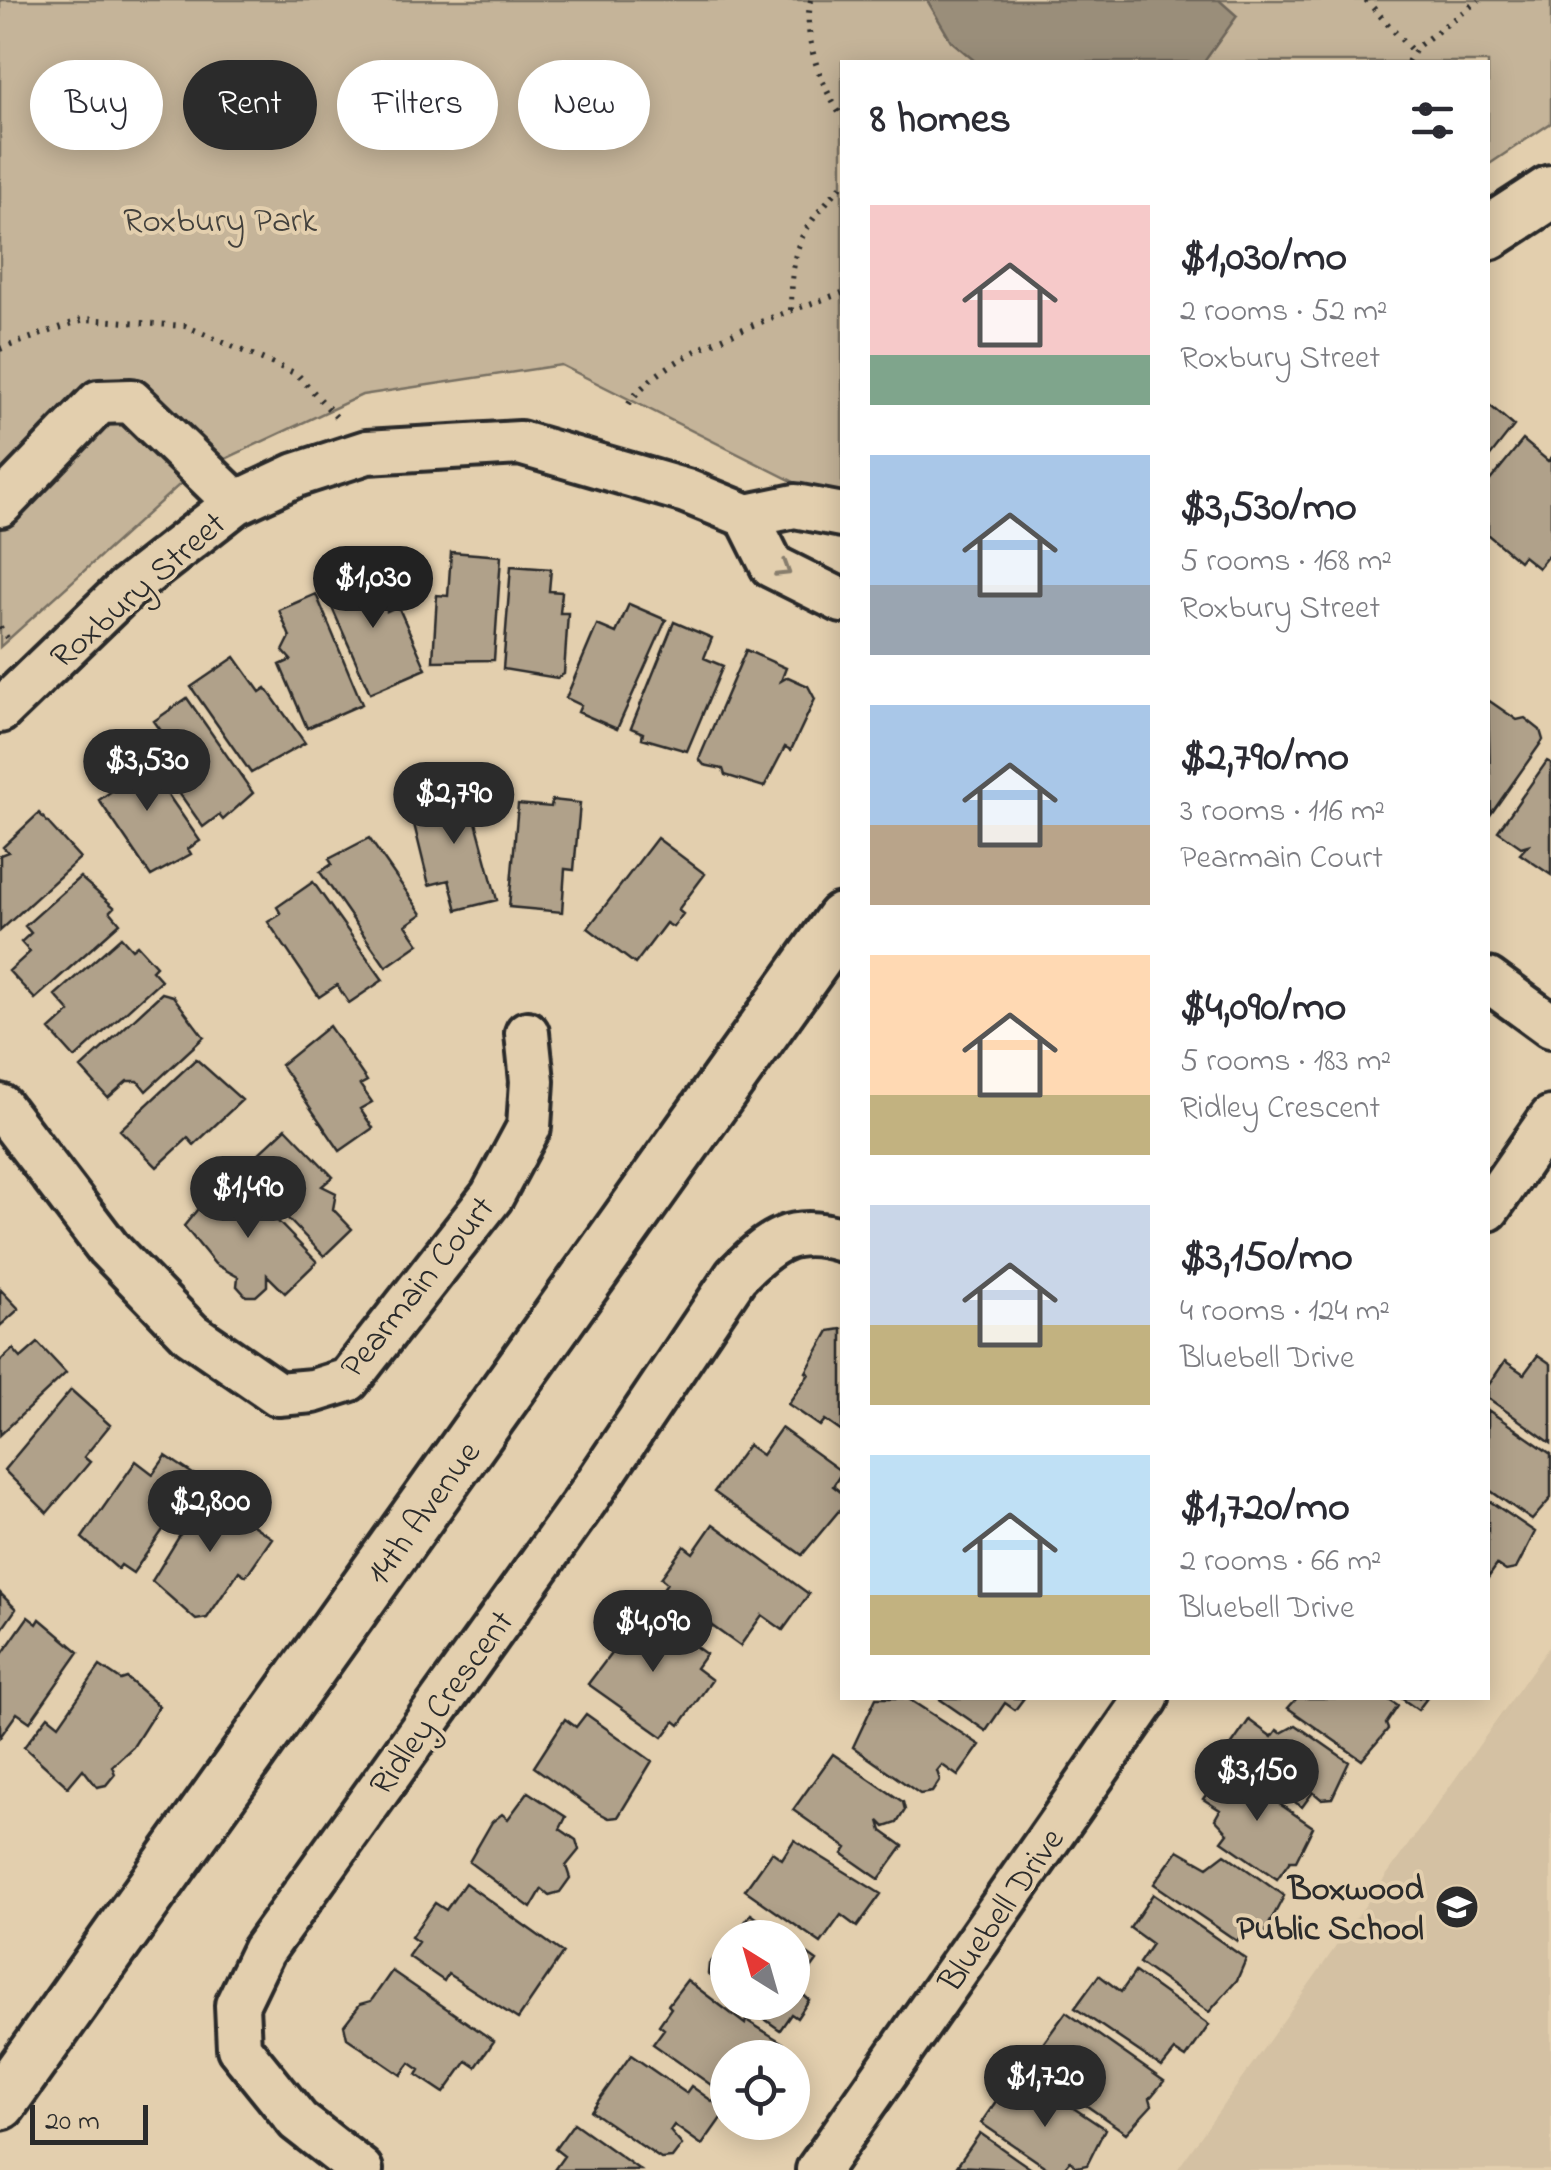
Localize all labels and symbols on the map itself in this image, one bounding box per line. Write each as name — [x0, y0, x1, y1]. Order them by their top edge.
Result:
park label: Roxbury Park — [123, 197, 318, 248]
street label: Roxbury Street — [40, 500, 239, 683]
pin: $1,030 — [292, 546, 454, 631]
one-way arrow — [773, 558, 791, 577]
pin: $3,530 — [66, 729, 228, 814]
pin: $2,790 — [373, 762, 535, 847]
pin: $1,490 — [167, 1156, 329, 1241]
street label: Pearmain Court — [329, 1186, 509, 1390]
street label: 14th Avenue — [355, 1431, 495, 1597]
pin: $2,800 — [129, 1470, 291, 1555]
pin: $4,090 — [572, 1590, 734, 1675]
street label: Ridley Crescent — [358, 1600, 528, 1808]
pin: $3,150 — [1176, 1739, 1338, 1824]
street label: Bluebell Drive — [927, 1818, 1079, 2005]
place label: Boxwood Public School — [1236, 1865, 1424, 1956]
school or university icon: Boxwood Public School — [1434, 1884, 1480, 1930]
north arrow — [710, 1920, 810, 2020]
pin: $1,720 — [964, 2045, 1126, 2130]
scale bar — [30, 2100, 148, 2144]

